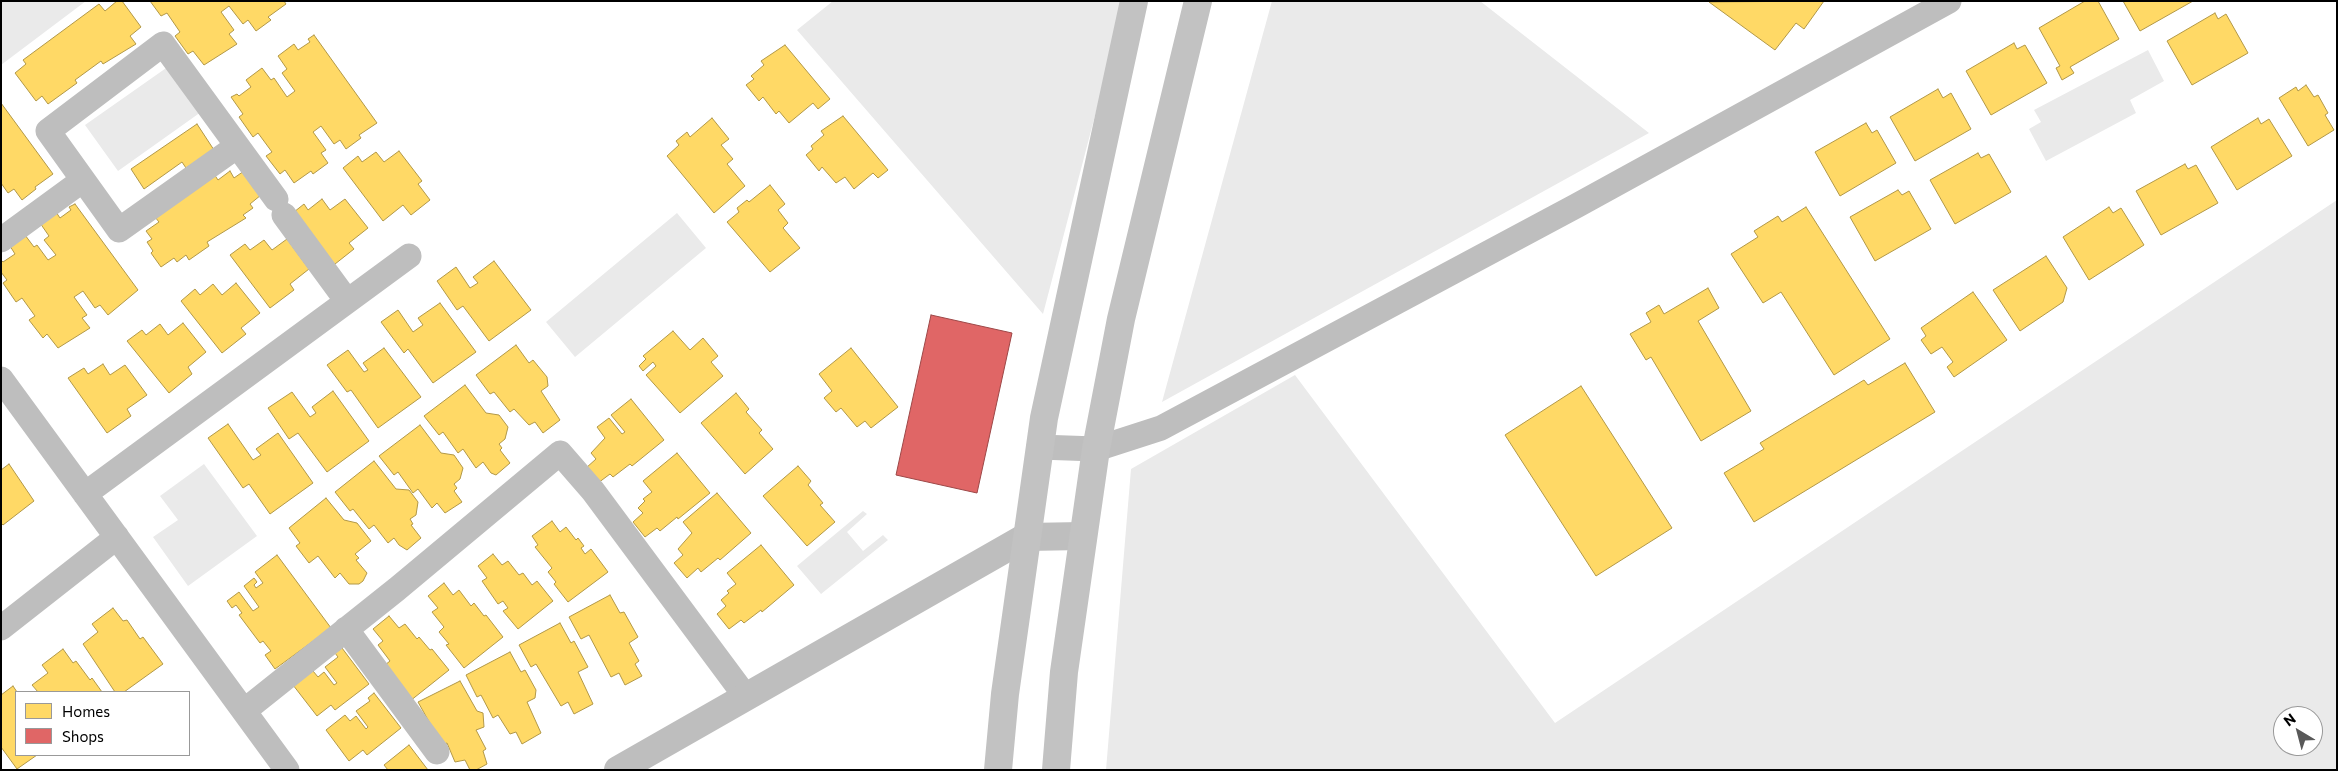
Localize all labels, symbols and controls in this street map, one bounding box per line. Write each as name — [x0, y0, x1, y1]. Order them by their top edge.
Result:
legend — [15, 691, 190, 756]
text: Homes — [62, 702, 110, 720]
north arrow — [2273, 706, 2323, 756]
text: N — [2280, 709, 2299, 729]
text: Shops — [62, 727, 104, 745]

